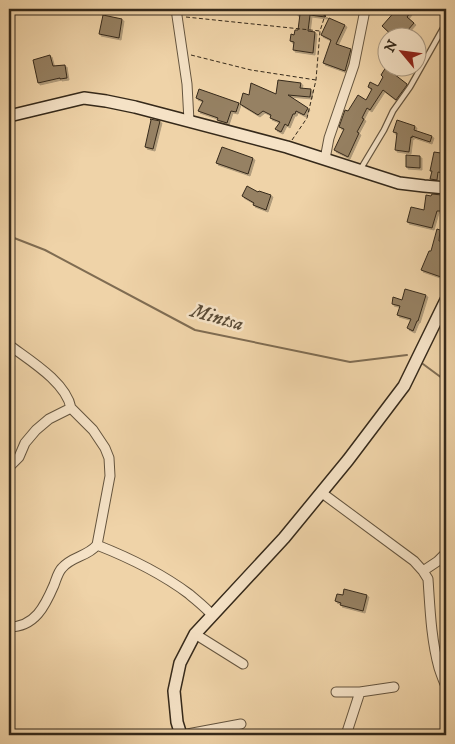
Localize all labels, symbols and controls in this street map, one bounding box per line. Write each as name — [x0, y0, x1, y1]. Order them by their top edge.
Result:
north arrow — [378, 28, 428, 78]
text: N — [381, 36, 402, 56]
water label: Mintsa — [186, 298, 246, 337]

